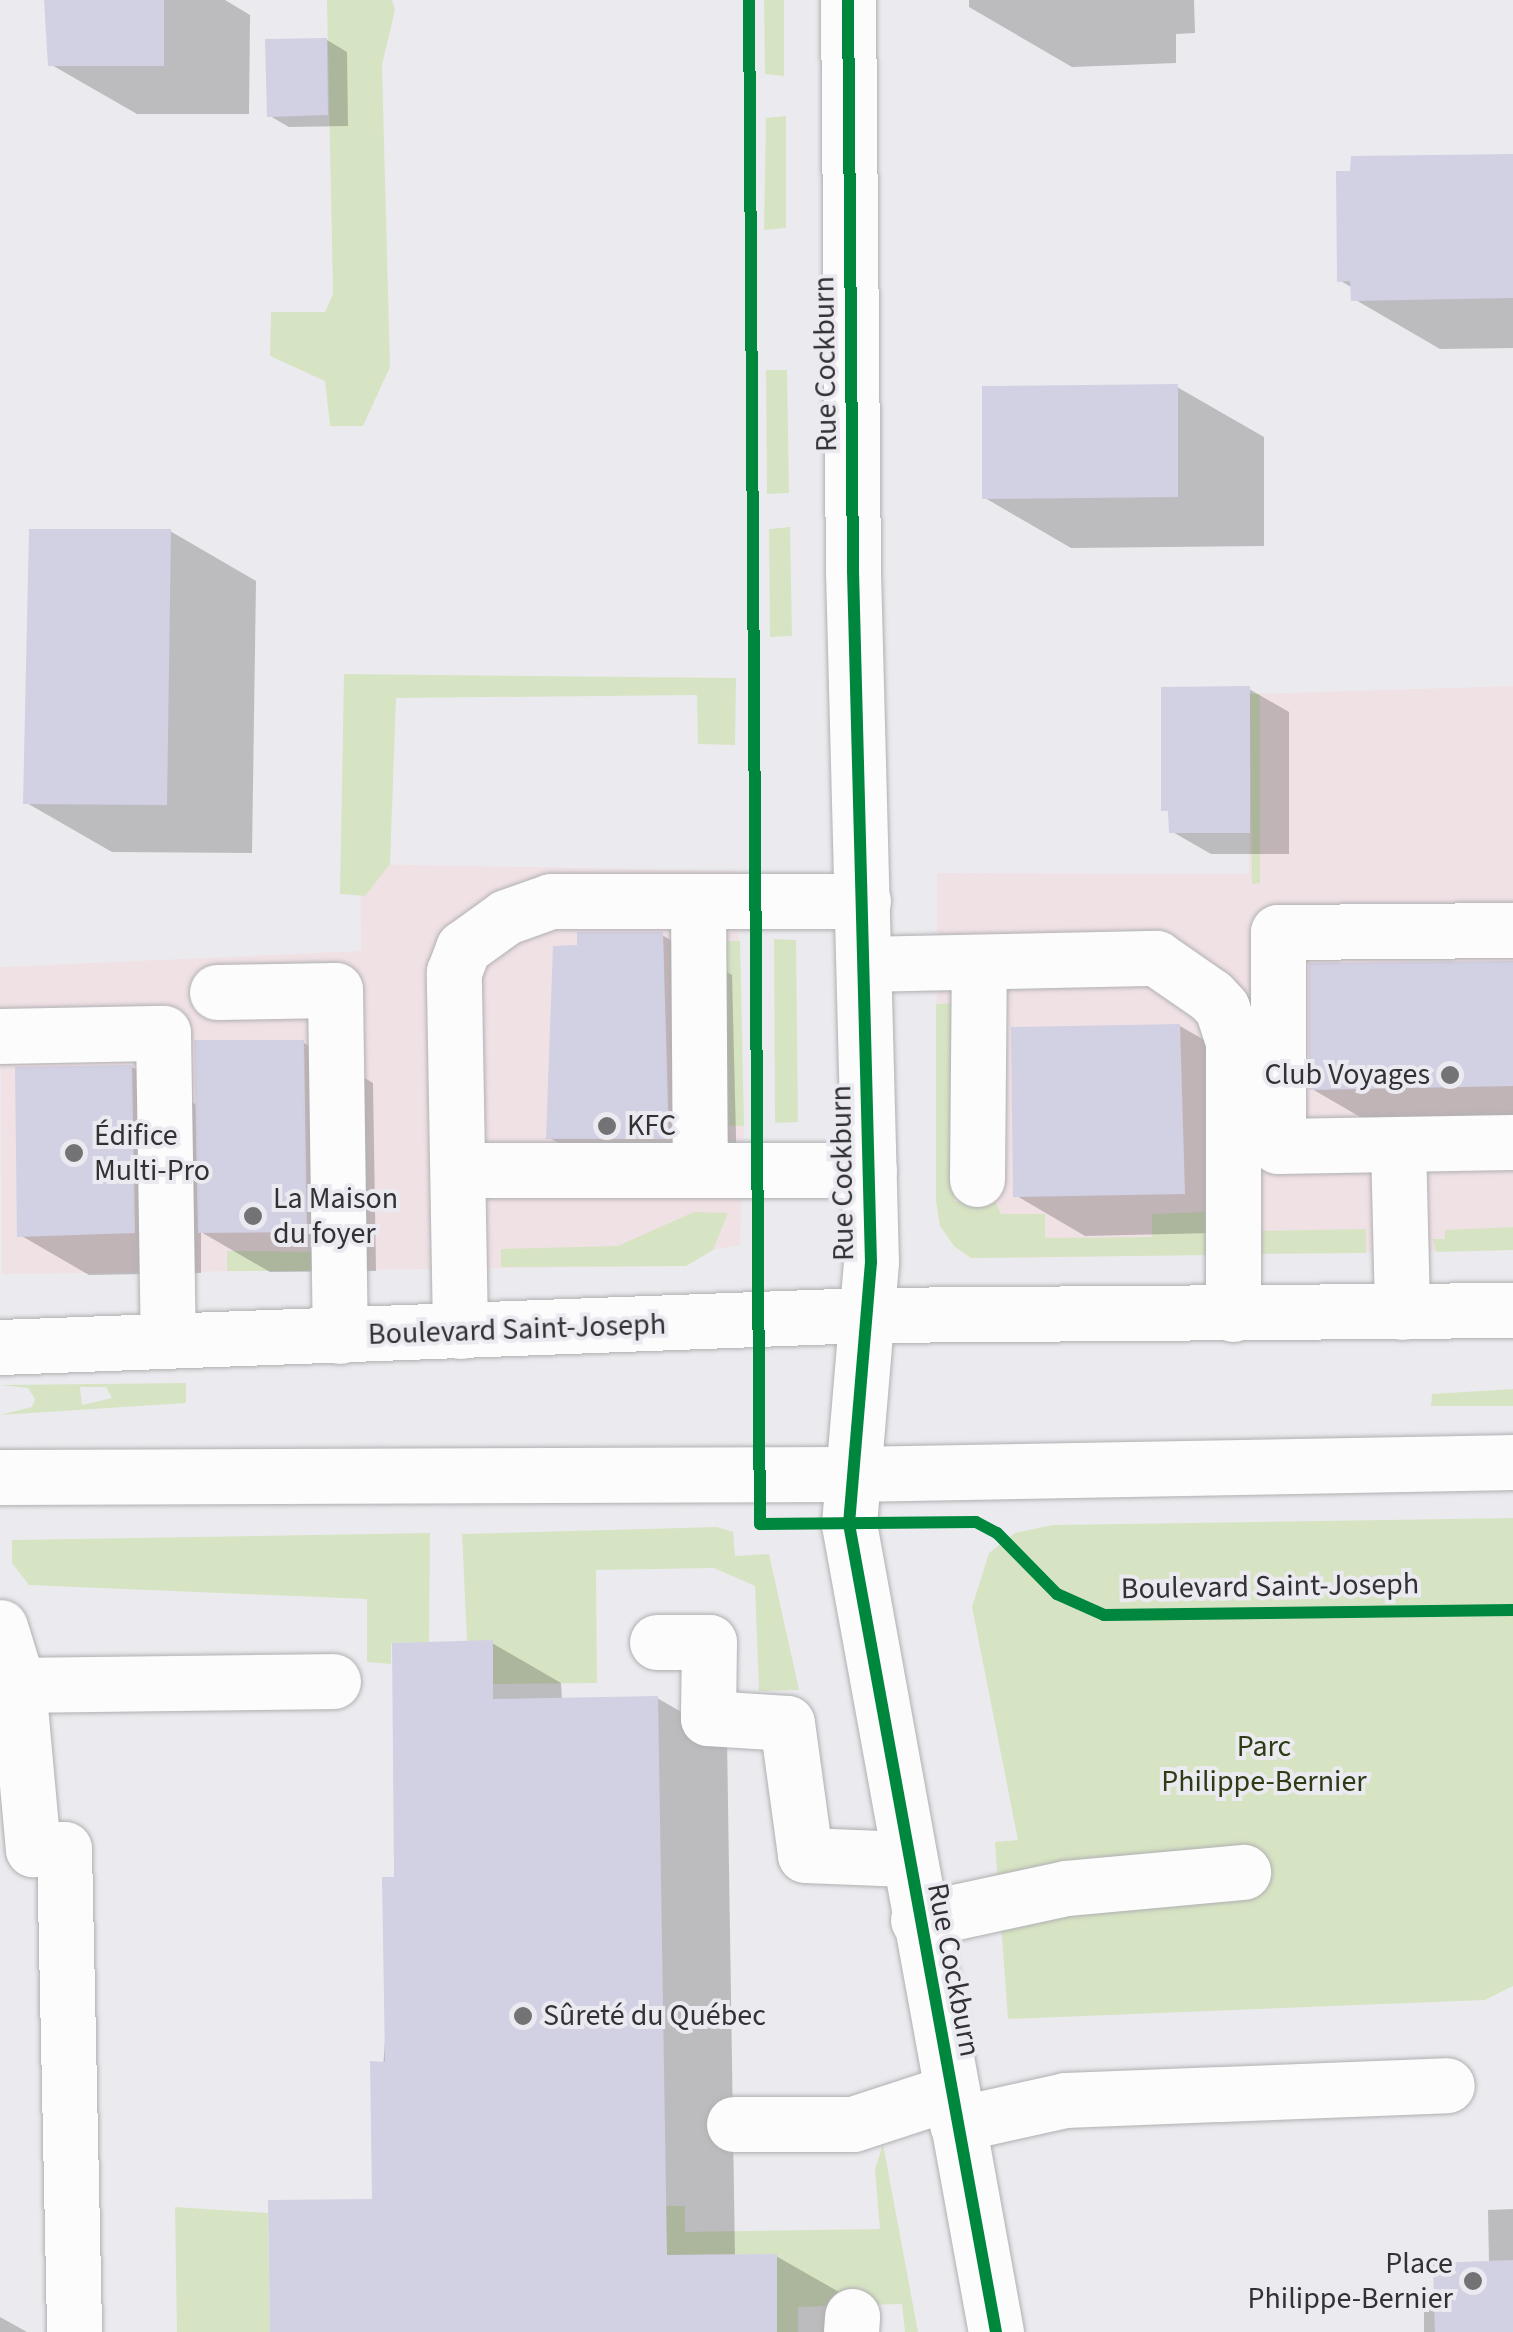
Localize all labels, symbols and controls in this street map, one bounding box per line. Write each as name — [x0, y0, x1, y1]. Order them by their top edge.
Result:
street label: Rue Cockburn — [806, 276, 846, 452]
place label: Club Voyages — [1264, 1057, 1430, 1093]
marker: Club Voyages — [1439, 1064, 1461, 1086]
street label: Rue Cockburn — [823, 1085, 863, 1261]
place label: KFC — [627, 1108, 676, 1144]
marker: KFC — [596, 1115, 618, 1137]
place label: Édifice Multi-Pro — [94, 1118, 210, 1188]
marker: Édifice Multi-Pro — [63, 1142, 85, 1164]
place label: La Maison du foyer — [273, 1181, 398, 1252]
marker: La Maison du foyer — [242, 1205, 264, 1227]
street label: Boulevard Saint-Joseph — [367, 1307, 667, 1353]
street label: Boulevard Saint-Joseph — [1121, 1566, 1419, 1608]
park label: Parc Philippe-Bernier — [1161, 1729, 1367, 1800]
street label: Rue Cockburn — [919, 1880, 987, 2060]
place label: Sûreté du Québec — [543, 1998, 766, 2034]
marker: Sûreté du Québec — [512, 2005, 534, 2027]
place label: Place Philippe-Bernier — [1247, 2246, 1453, 2316]
marker: Place Philippe-Bernier — [1462, 2270, 1484, 2292]

